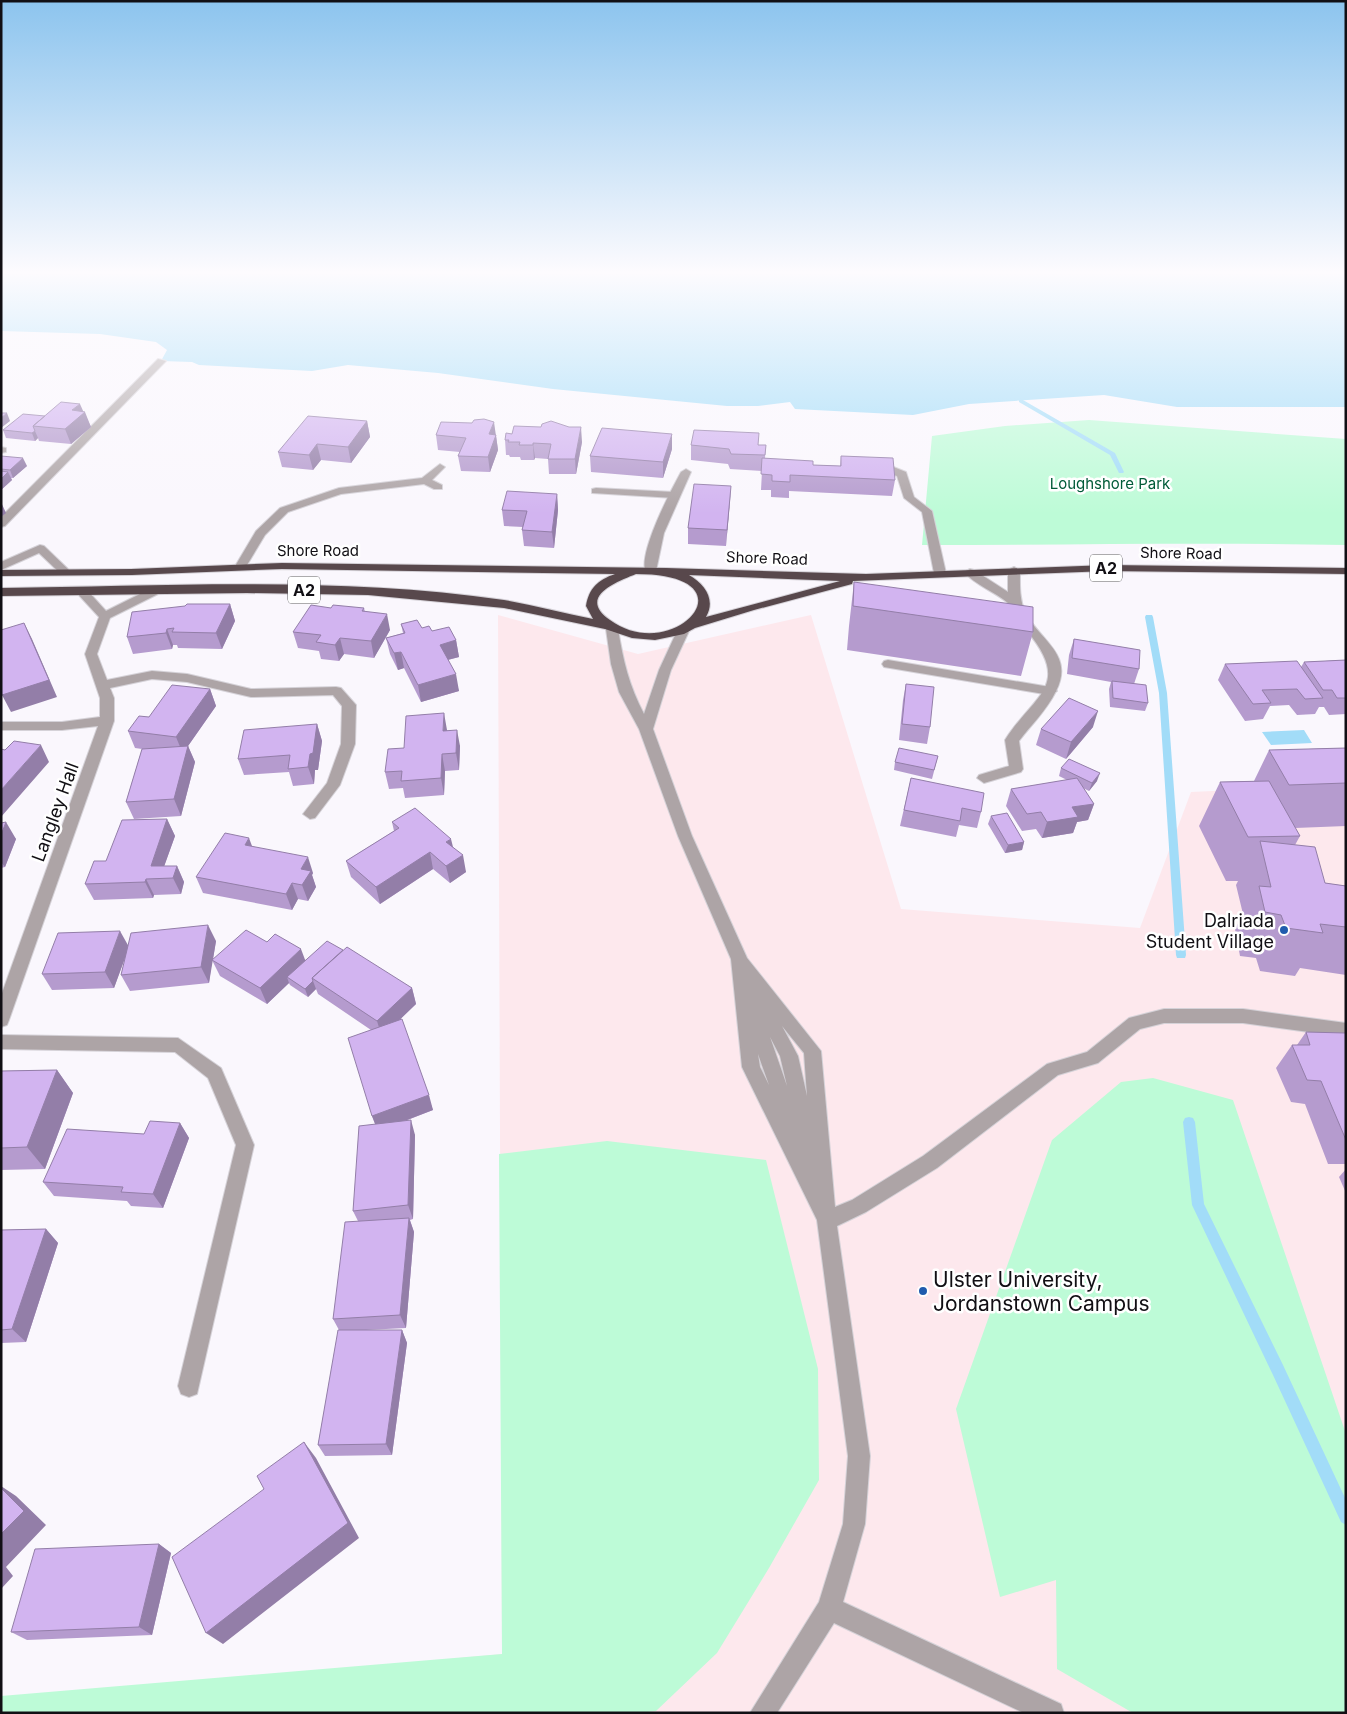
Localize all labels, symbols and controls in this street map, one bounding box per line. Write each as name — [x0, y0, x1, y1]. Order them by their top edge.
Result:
park label: Loughshore Park — [1050, 474, 1171, 493]
street label: Shore Road — [277, 541, 359, 560]
street label: Shore Road — [1140, 543, 1222, 563]
street label: Shore Road — [726, 547, 808, 569]
road number: A2 — [1090, 554, 1122, 582]
road number: A2 — [288, 576, 320, 604]
street label: Langley Hall — [27, 760, 83, 864]
place label: Dalriada Student Village — [1146, 910, 1274, 952]
marker: Dalriada Student Village — [1278, 924, 1290, 936]
place label: Ulster University, Jordanstown Campus — [933, 1267, 1150, 1316]
marker: Ulster University, Jordanstown Campus — [917, 1285, 929, 1297]

